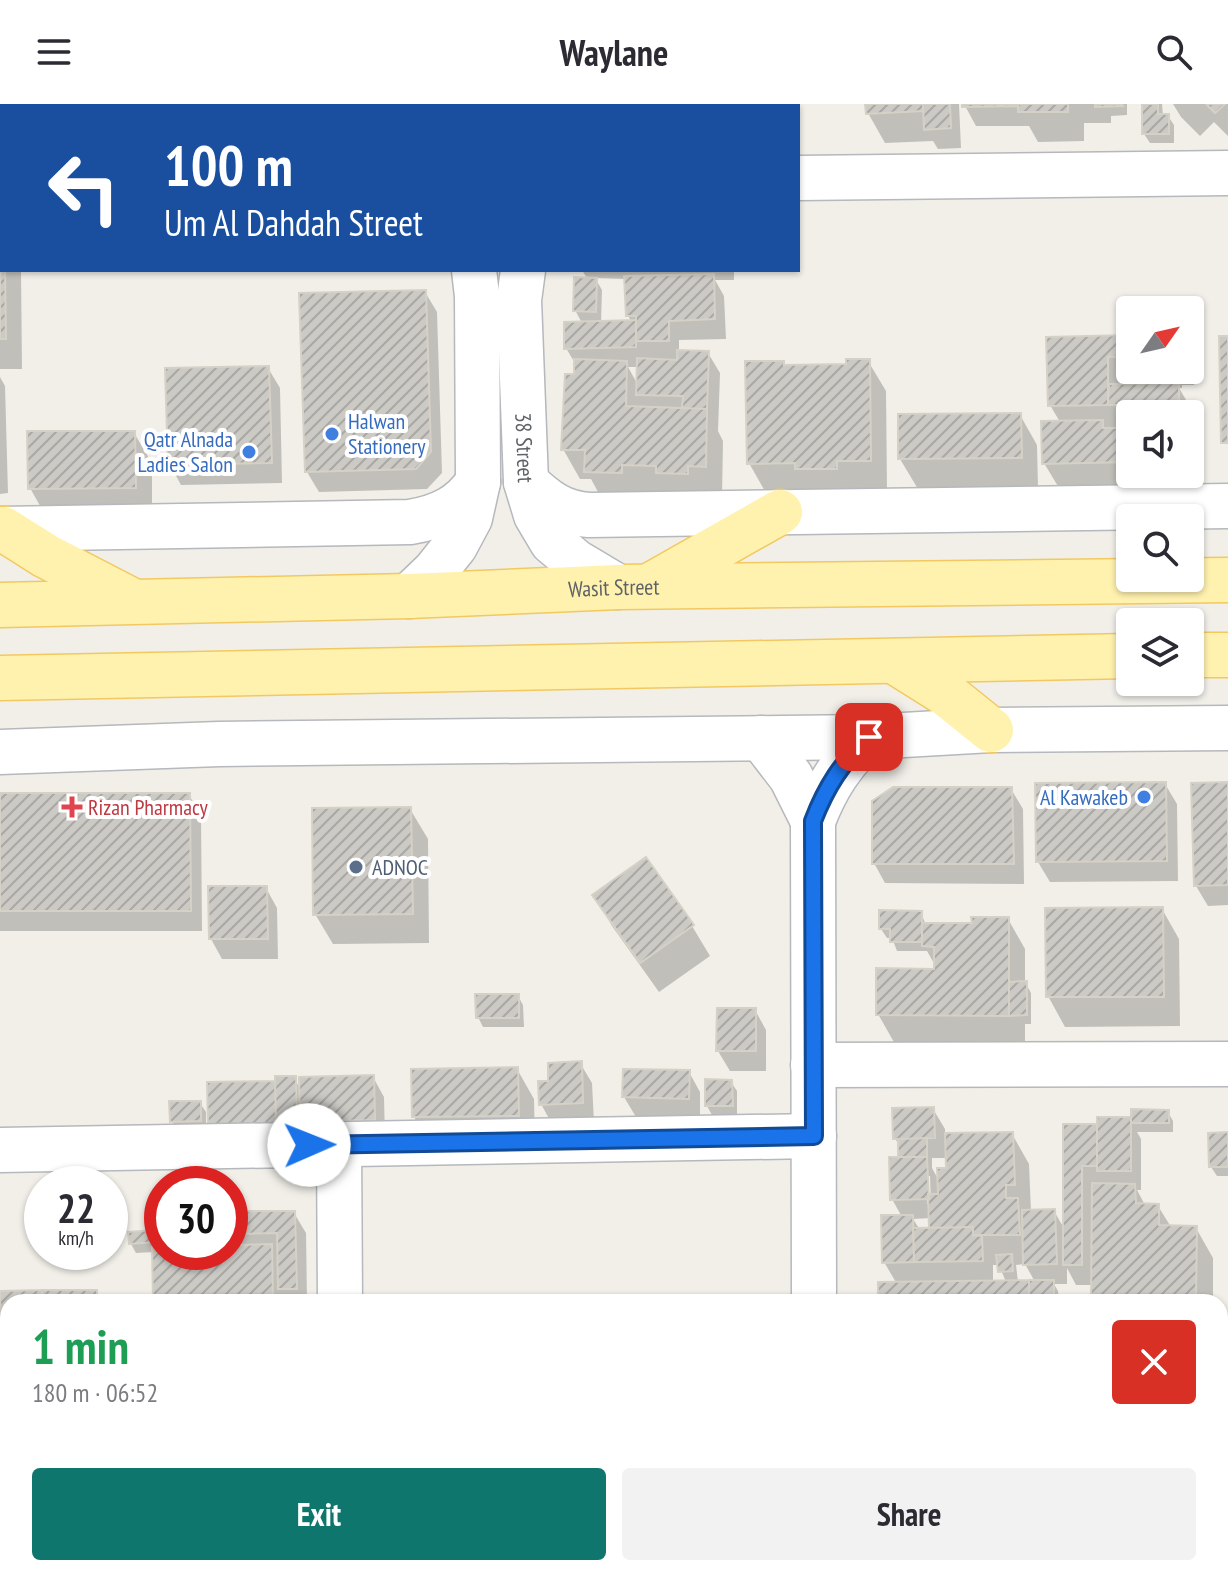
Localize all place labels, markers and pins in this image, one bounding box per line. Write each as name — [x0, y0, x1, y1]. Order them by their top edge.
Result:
place label: Halwan Stationery — [348, 407, 426, 460]
place label: Qatr Alnada Ladies Salon — [137, 425, 233, 478]
marker: Halwan Stationery — [323, 425, 341, 443]
marker: Qatr Alnada Ladies Salon — [240, 443, 258, 461]
pin — [835, 703, 903, 771]
place label: Al Kawakeb — [1040, 783, 1128, 811]
marker: Al Kawakeb — [1135, 788, 1153, 806]
place label: Rizan Pharmacy — [88, 793, 209, 821]
marker: Rizan Pharmacy — [63, 798, 81, 816]
place label: ADNOC — [372, 853, 428, 881]
marker: ADNOC — [347, 858, 365, 876]

